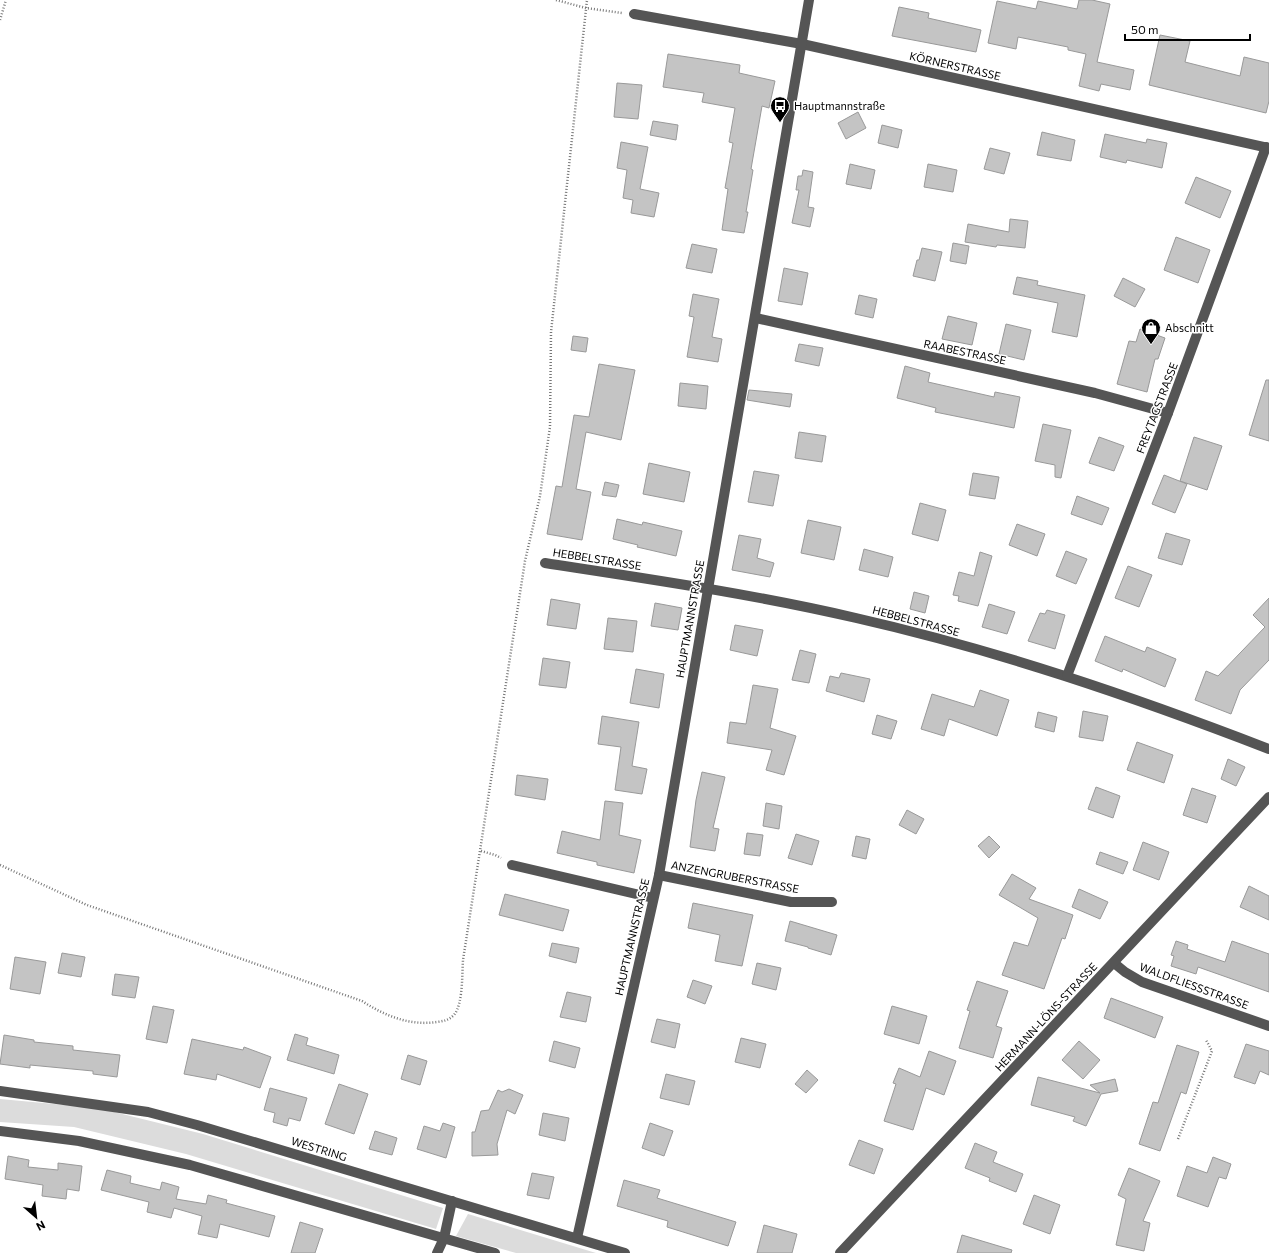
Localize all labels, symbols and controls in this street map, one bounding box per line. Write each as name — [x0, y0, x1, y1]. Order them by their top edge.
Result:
scale bar — [1125, 16, 1250, 42]
text: 50 m — [1131, 22, 1159, 36]
street label: KÖRNERSTRASSE — [908, 48, 1002, 82]
bus stop icon: Hauptmannstraße — [769, 95, 791, 123]
place label: Hauptmannstraße — [794, 99, 885, 112]
shop icon: Abschnitt — [1140, 317, 1162, 345]
place label: Abschnitt — [1165, 321, 1214, 334]
street label: RAABESTRASSE — [923, 336, 1008, 367]
street label: FREYTAGSTRASSE — [1133, 360, 1180, 455]
street label: HEBBELSTRASSE — [552, 545, 642, 572]
street label: HAUPTMANNSTRASSE — [673, 559, 706, 679]
street label: HEBBELSTRASSE — [871, 603, 961, 638]
street label: ANZENGRUBERSTRASSE — [670, 858, 800, 895]
street label: HAUPTMANNSTRASSE — [612, 877, 651, 997]
street label: HERMANN-LÖNS-STRASSE — [991, 959, 1099, 1074]
street label: WALDFLIESSSTRASSE — [1138, 960, 1251, 1011]
street label: WESTRING — [290, 1134, 349, 1163]
north arrow — [16, 1197, 56, 1237]
text: N — [34, 1219, 48, 1234]

